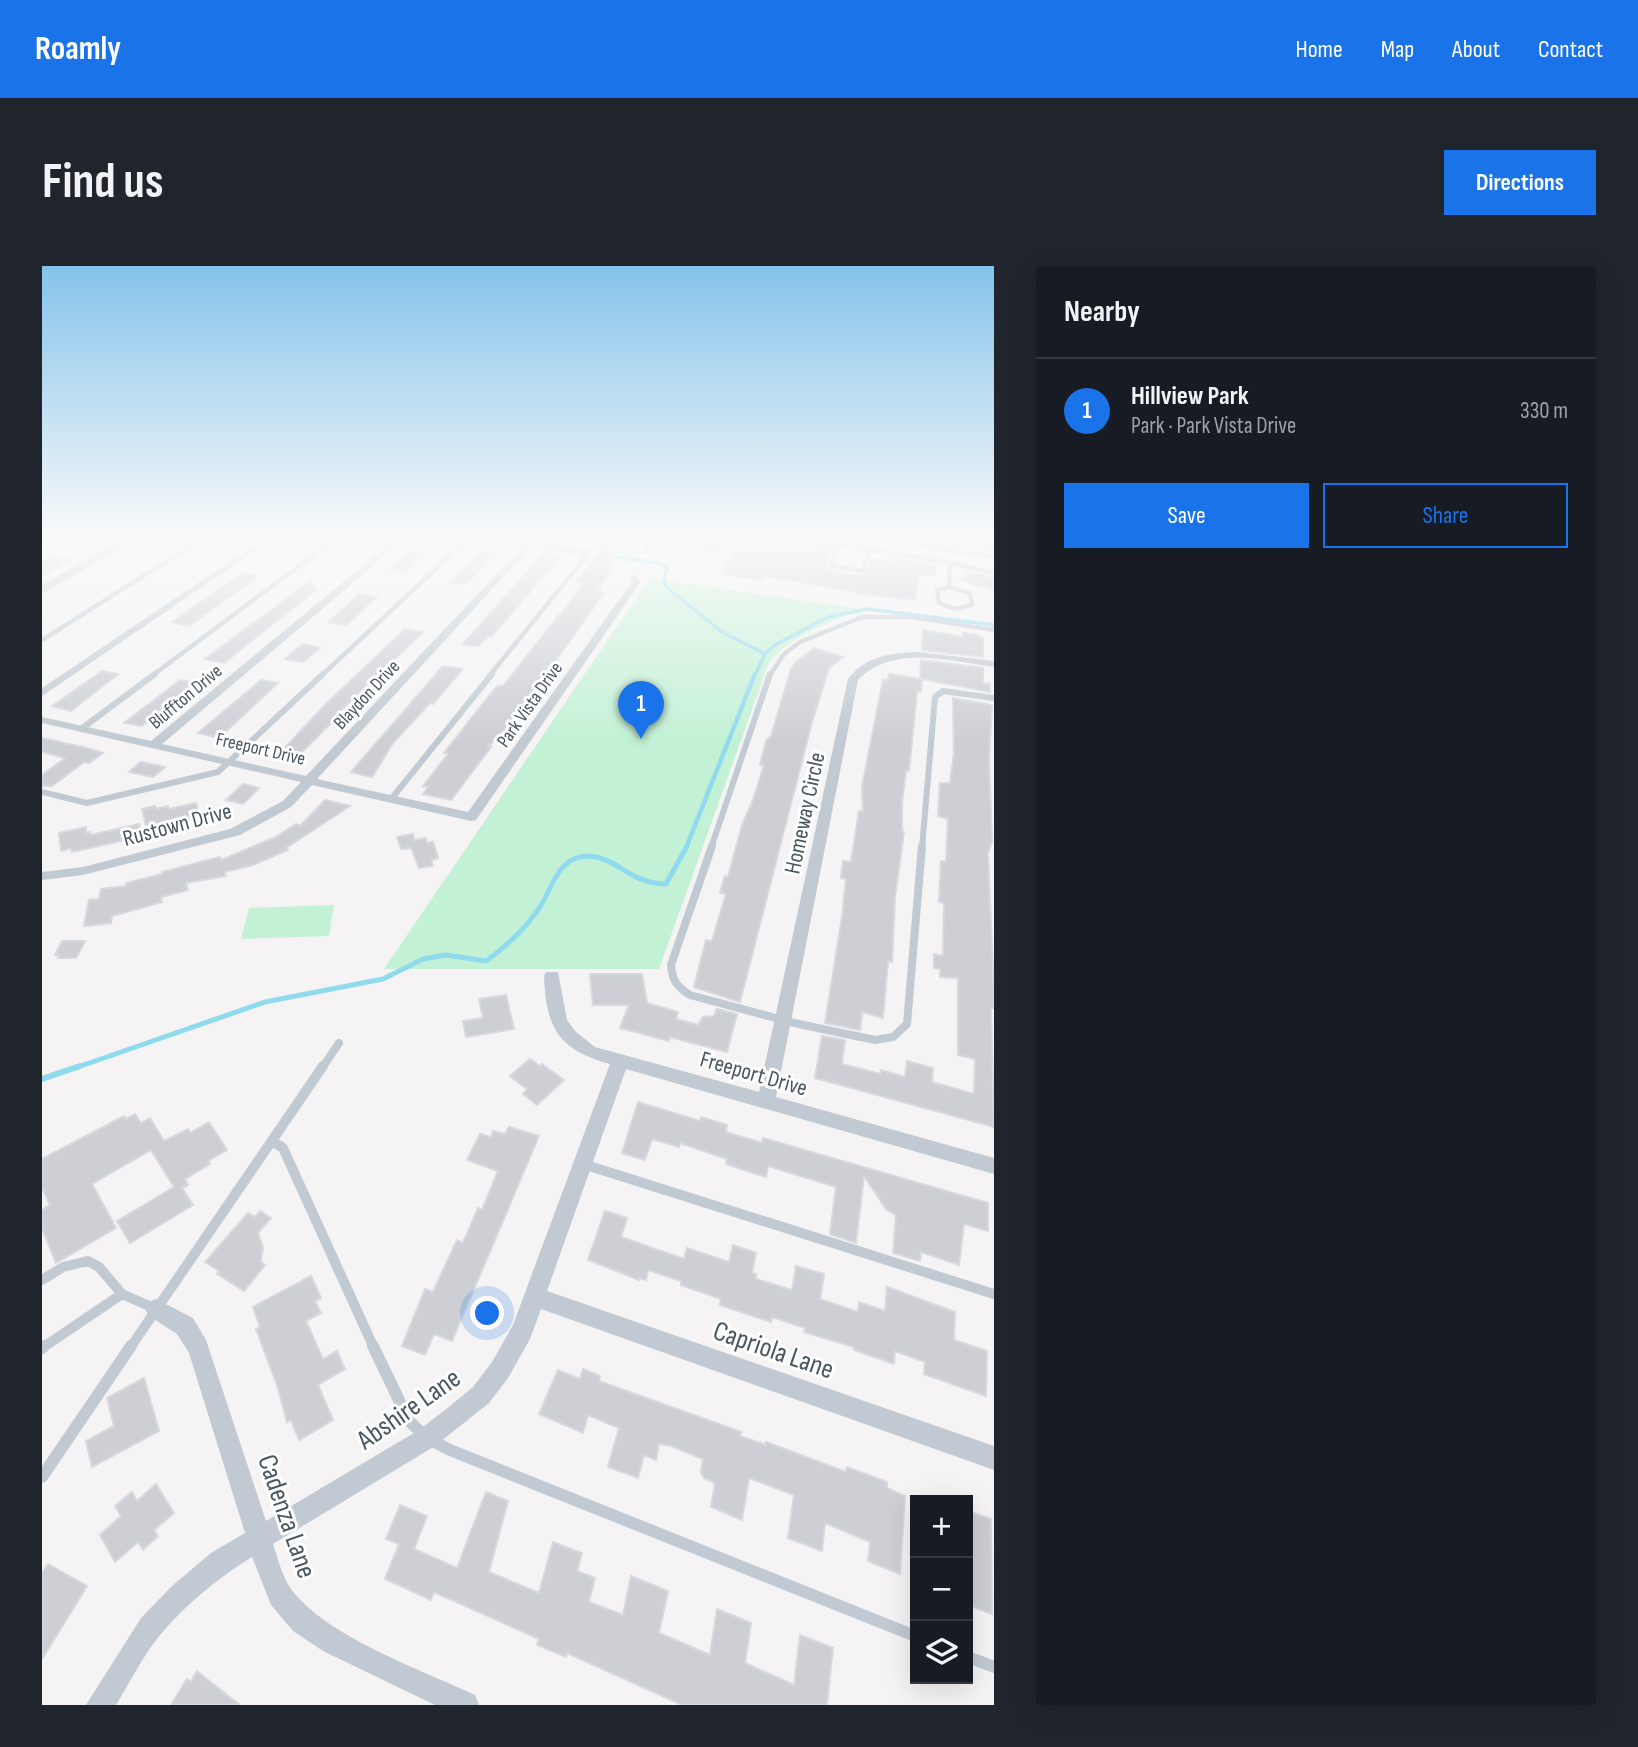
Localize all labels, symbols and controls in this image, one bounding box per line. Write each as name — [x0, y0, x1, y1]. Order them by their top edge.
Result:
text: Roamly — [35, 29, 121, 69]
text: Home — [1295, 35, 1343, 64]
text: Map — [1381, 35, 1414, 64]
text: About — [1452, 35, 1500, 64]
text: Contact — [1538, 35, 1603, 64]
button: Directions — [1444, 150, 1596, 215]
text: Find us — [42, 153, 164, 212]
text: Nearby — [1064, 294, 1140, 330]
text: Hillview Park — [1131, 381, 1249, 412]
text: 1 — [1082, 397, 1092, 425]
text: 330 m — [1520, 397, 1568, 425]
text: Park · Park Vista Drive — [1131, 412, 1296, 440]
button: Save — [1064, 483, 1309, 548]
button: Share — [1323, 483, 1568, 548]
street label: Blaydon Drive — [329, 656, 405, 734]
street label: Park Vista Drive — [492, 658, 568, 752]
street label: Bluffton Drive — [145, 660, 227, 734]
pin: 1 — [618, 681, 664, 739]
street label: Freeport Drive — [214, 728, 308, 771]
street label: Homeway Circle — [778, 750, 832, 876]
street label: Rustown Drive — [120, 797, 235, 853]
street label: Freeport Drive — [697, 1045, 811, 1103]
your location — [470, 1296, 504, 1330]
street label: Capriola Lane — [709, 1314, 838, 1386]
street label: Abshire Lane — [350, 1362, 467, 1457]
street label: Cadenza Lane — [250, 1450, 323, 1583]
map controls — [910, 1495, 973, 1684]
button: + — [910, 1495, 973, 1558]
button: − — [910, 1558, 973, 1621]
button: layers — [910, 1621, 973, 1684]

